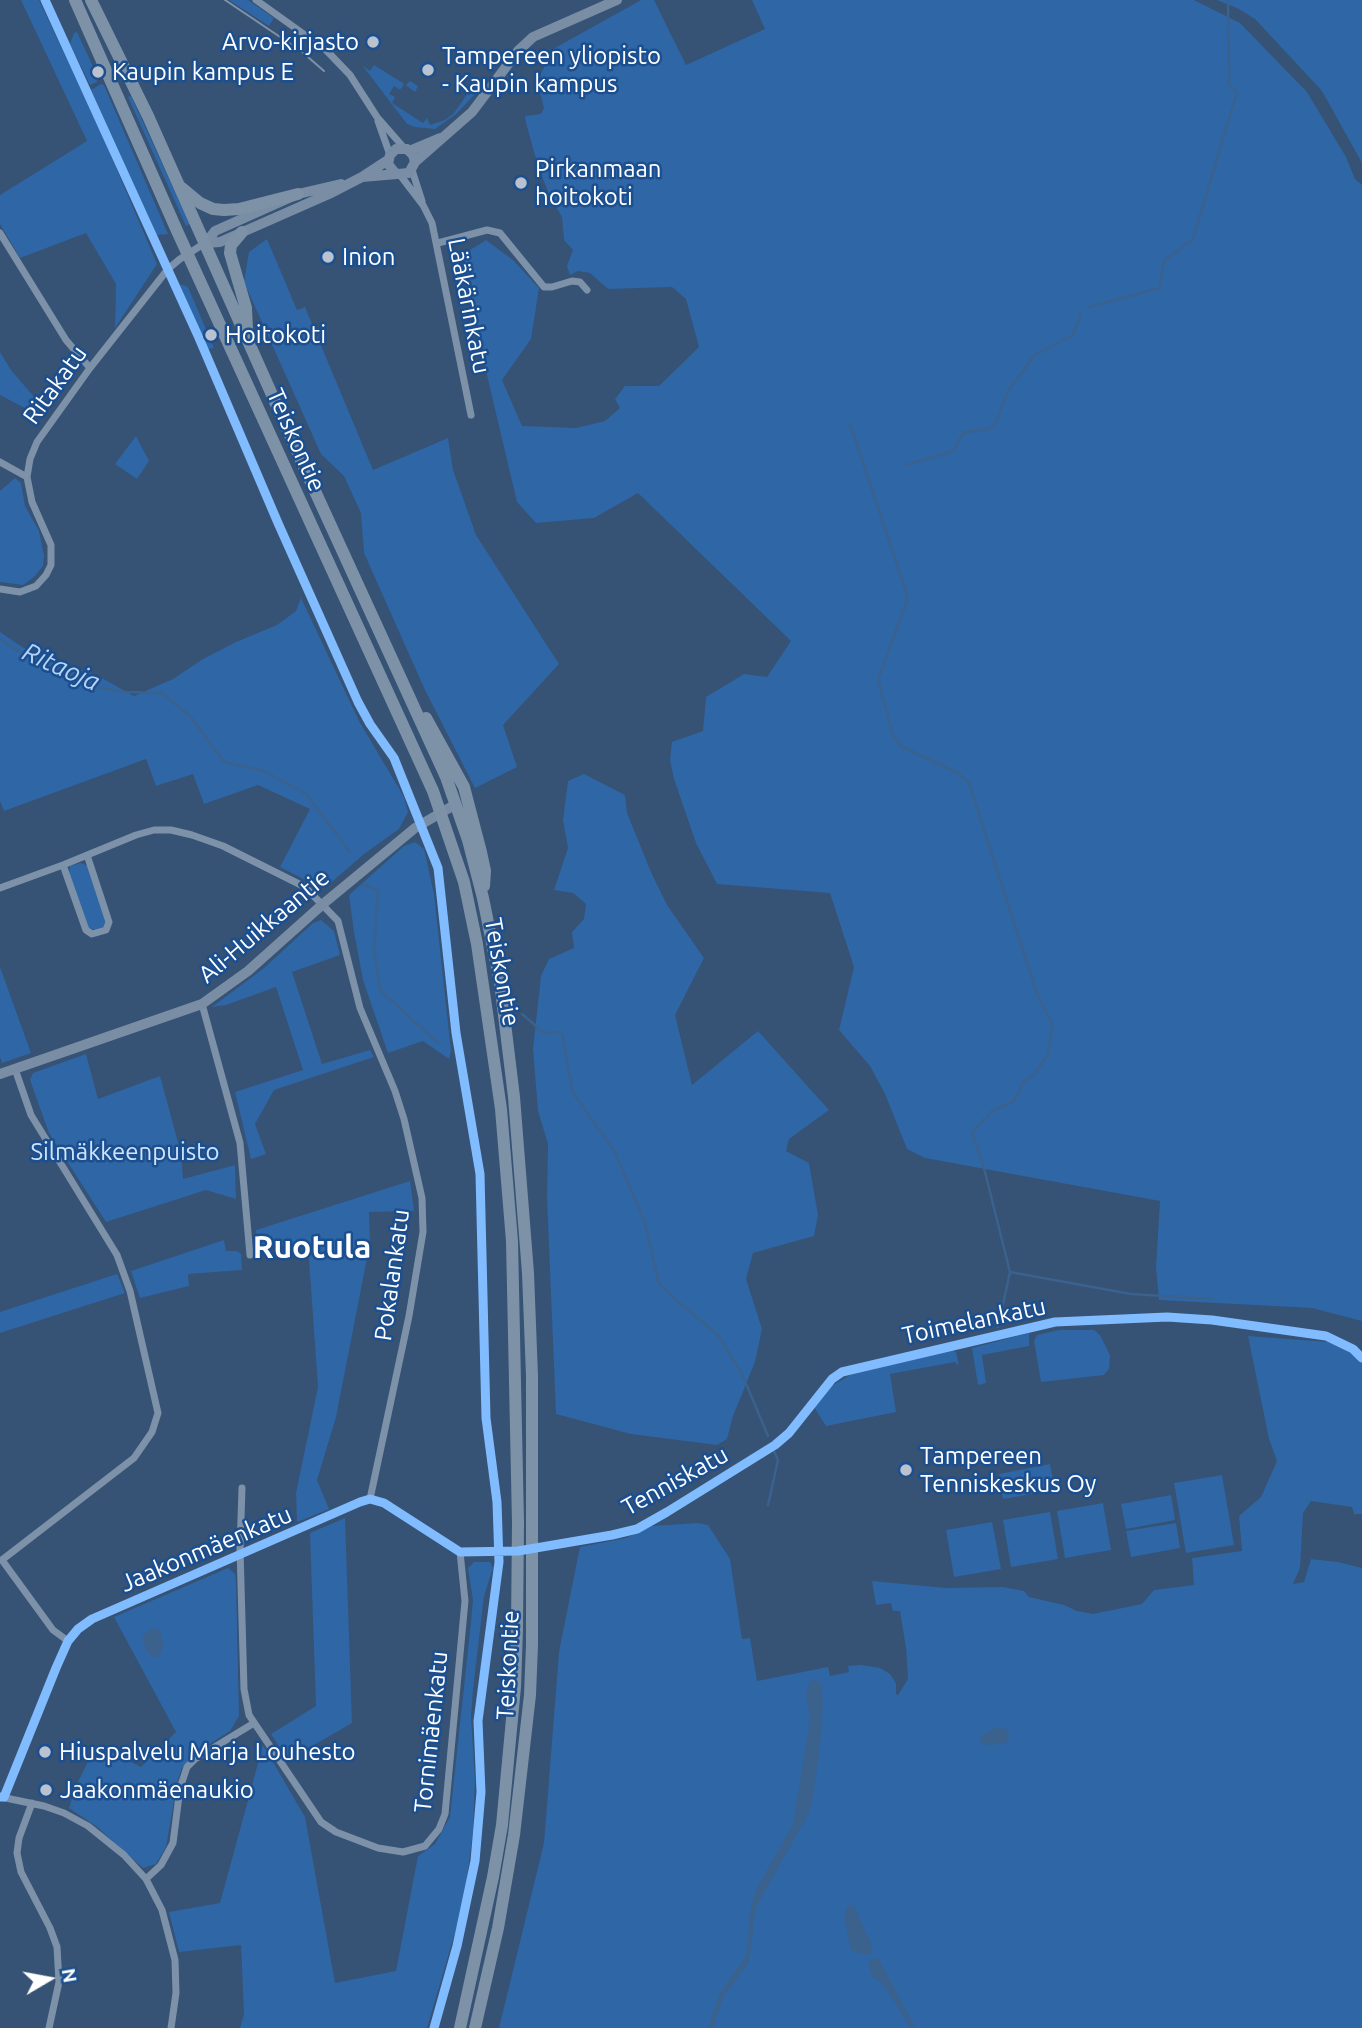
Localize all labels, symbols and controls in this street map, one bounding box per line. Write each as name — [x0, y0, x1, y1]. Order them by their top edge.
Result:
place label: Arvo-kirjasto — [222, 28, 359, 56]
marker: Arvo-kirjasto — [365, 34, 381, 50]
place label: Tampereen yliopisto - Kaupin kampus — [442, 42, 661, 98]
place label: Kaupin kampus E — [112, 58, 294, 86]
marker: Tampereen yliopisto - Kaupin kampus — [420, 62, 436, 78]
marker: Kaupin kampus E — [90, 64, 106, 80]
place label: Pirkanmaan hoitokoti — [535, 155, 662, 211]
marker: Pirkanmaan hoitokoti — [513, 175, 529, 191]
street label: Lääkärinkatu — [442, 236, 496, 376]
place label: Inion — [342, 243, 395, 271]
marker: Inion — [320, 249, 336, 265]
place label: Hoitokoti — [225, 321, 326, 349]
marker: Hoitokoti — [203, 327, 219, 343]
street label: Ritakatu — [17, 340, 93, 430]
street label: Teiskontie — [261, 384, 331, 496]
water label: Ritaoja — [18, 636, 104, 698]
street label: Ali-Huikkaantie — [193, 863, 335, 989]
street label: Teiskontie — [478, 916, 526, 1028]
park label: Silmäkkeenpuisto — [30, 1138, 220, 1166]
street label: Pokalankatu — [369, 1207, 415, 1343]
district label: Ruotula — [253, 1228, 371, 1266]
street label: Toimelankatu — [900, 1292, 1048, 1350]
street label: Tenniskatu — [617, 1440, 733, 1522]
place label: Tampereen Tenniskeskus Oy — [920, 1442, 1096, 1498]
marker: Tampereen Tenniskeskus Oy — [898, 1462, 914, 1478]
street label: Jaakonmäenkatu — [116, 1500, 296, 1598]
street label: Teiskontie — [491, 1610, 525, 1720]
street label: Tornimäenkatu — [408, 1650, 454, 1814]
place label: Hiuspalvelu Marja Louhesto — [59, 1738, 355, 1766]
marker: Hiuspalvelu Marja Louhesto — [37, 1744, 53, 1760]
place label: Jaakonmäenaukio — [60, 1776, 254, 1804]
marker: Jaakonmäenaukio — [38, 1782, 54, 1798]
north arrow — [14, 1944, 84, 2014]
text: N — [58, 1966, 82, 1984]

